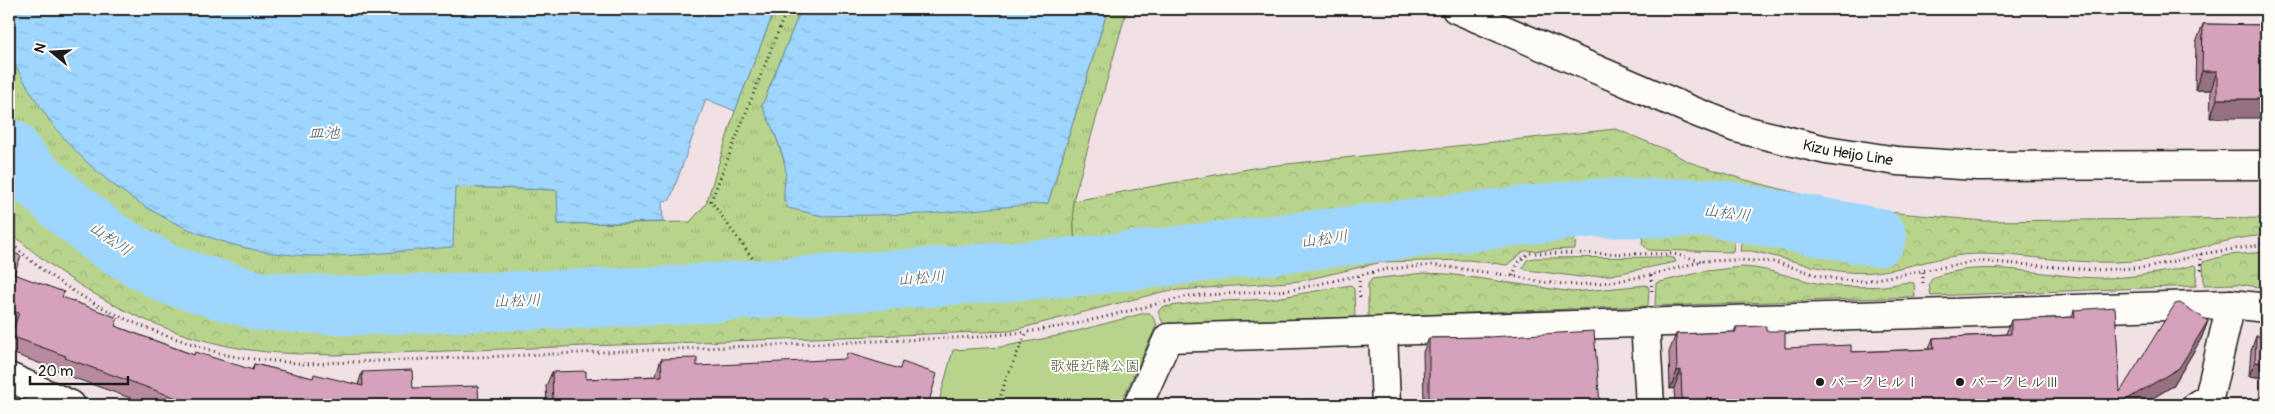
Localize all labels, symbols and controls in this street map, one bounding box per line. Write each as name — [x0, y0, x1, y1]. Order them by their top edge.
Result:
north arrow — [28, 28, 78, 78]
text: N — [31, 41, 50, 55]
water label: 皿池 — [308, 123, 341, 143]
street label: Kizu Heijo Line — [1801, 136, 1895, 170]
water label: 山松川 — [1702, 200, 1752, 226]
water label: 山松川 — [85, 217, 136, 261]
water label: 山松川 — [1299, 226, 1349, 252]
water label: 山松川 — [896, 266, 946, 290]
water label: 山松川 — [493, 290, 541, 312]
scale bar — [30, 354, 128, 386]
park label: 歌姫近隣公園 — [1050, 357, 1140, 376]
text: 20 m — [38, 362, 73, 381]
place label: パークヒルⅠ — [1830, 373, 1920, 392]
place label: パークヒルⅢ — [1970, 373, 2060, 392]
marker: パークヒルⅠ — [1814, 376, 1826, 388]
marker: パークヒルⅢ — [1954, 376, 1966, 388]

